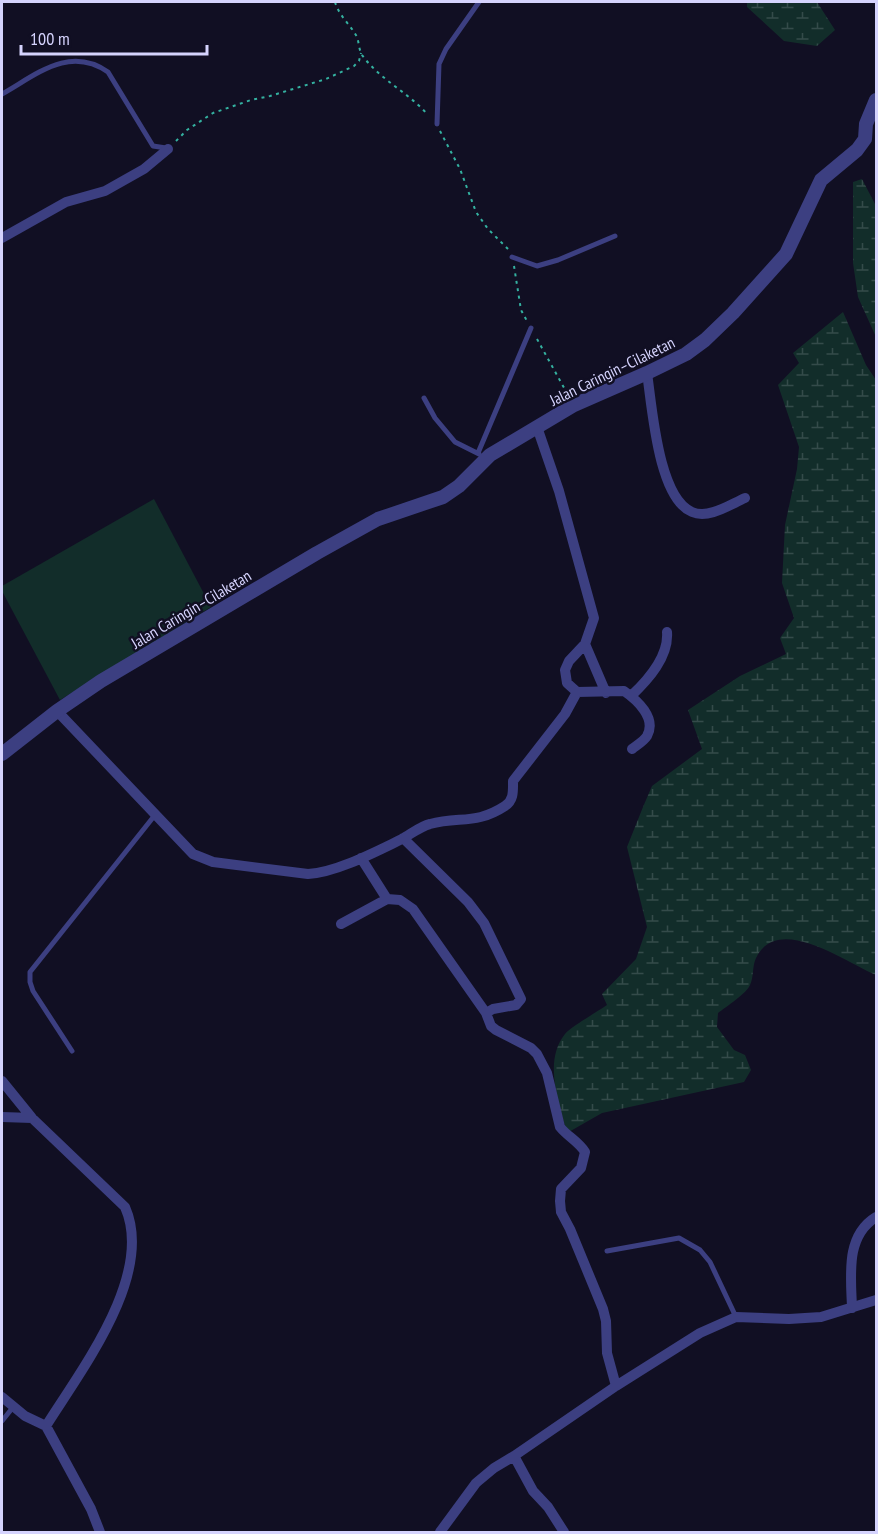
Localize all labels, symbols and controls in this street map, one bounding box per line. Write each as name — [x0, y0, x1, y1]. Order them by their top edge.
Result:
scale bar — [21, 18, 207, 56]
text: 100 m — [30, 27, 70, 50]
street label: Jalan Caringin–Cilaketan — [545, 332, 678, 410]
street label: Jalan Caringin–Cilaketan — [126, 565, 255, 653]

